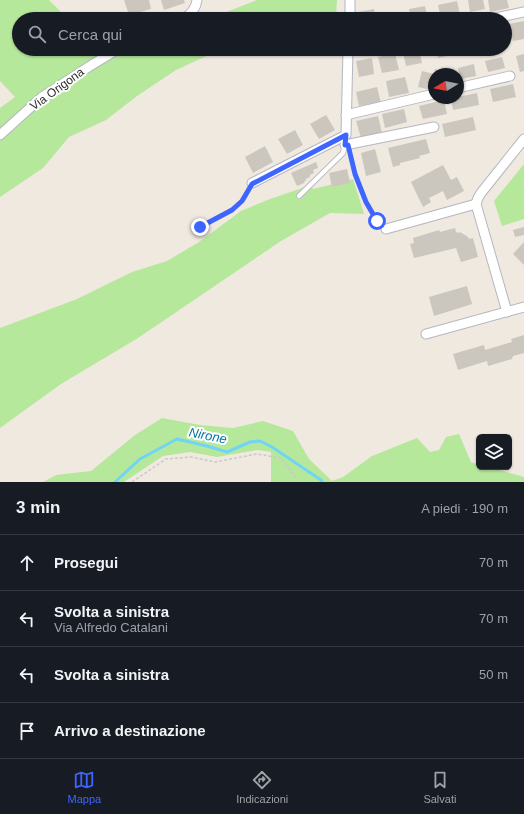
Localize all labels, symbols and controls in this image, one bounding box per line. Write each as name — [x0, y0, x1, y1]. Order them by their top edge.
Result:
search box — [12, 12, 512, 56]
icon: search — [26, 23, 48, 45]
text: Cerca qui — [58, 26, 122, 43]
street label: Via Origona — [27, 65, 87, 113]
north arrow — [428, 68, 464, 104]
route start — [368, 212, 386, 230]
route end — [191, 218, 209, 236]
water label: Nirone — [188, 424, 228, 447]
map controls — [476, 434, 512, 470]
button: layers — [476, 434, 512, 470]
text: 3 min — [16, 498, 60, 517]
text: A piedi · 190 m — [421, 501, 508, 516]
icon: ahead — [16, 552, 38, 574]
text: Prosegui — [54, 554, 118, 571]
text: 70 m — [479, 555, 508, 570]
text: Svolta a sinistra — [54, 603, 169, 620]
icon: left — [16, 608, 38, 630]
text: 70 m — [479, 611, 508, 626]
text: Via Alfredo Catalani — [54, 620, 168, 635]
icon: left — [16, 664, 38, 686]
text: Svolta a sinistra — [54, 666, 169, 683]
text: 50 m — [479, 667, 508, 682]
icon: arrive — [16, 720, 38, 742]
text: Arrivo a destinazione — [54, 722, 206, 739]
tab: Mappa — [68, 769, 101, 805]
tab: Indicazioni — [236, 769, 288, 805]
tab: Salvati — [423, 769, 456, 805]

